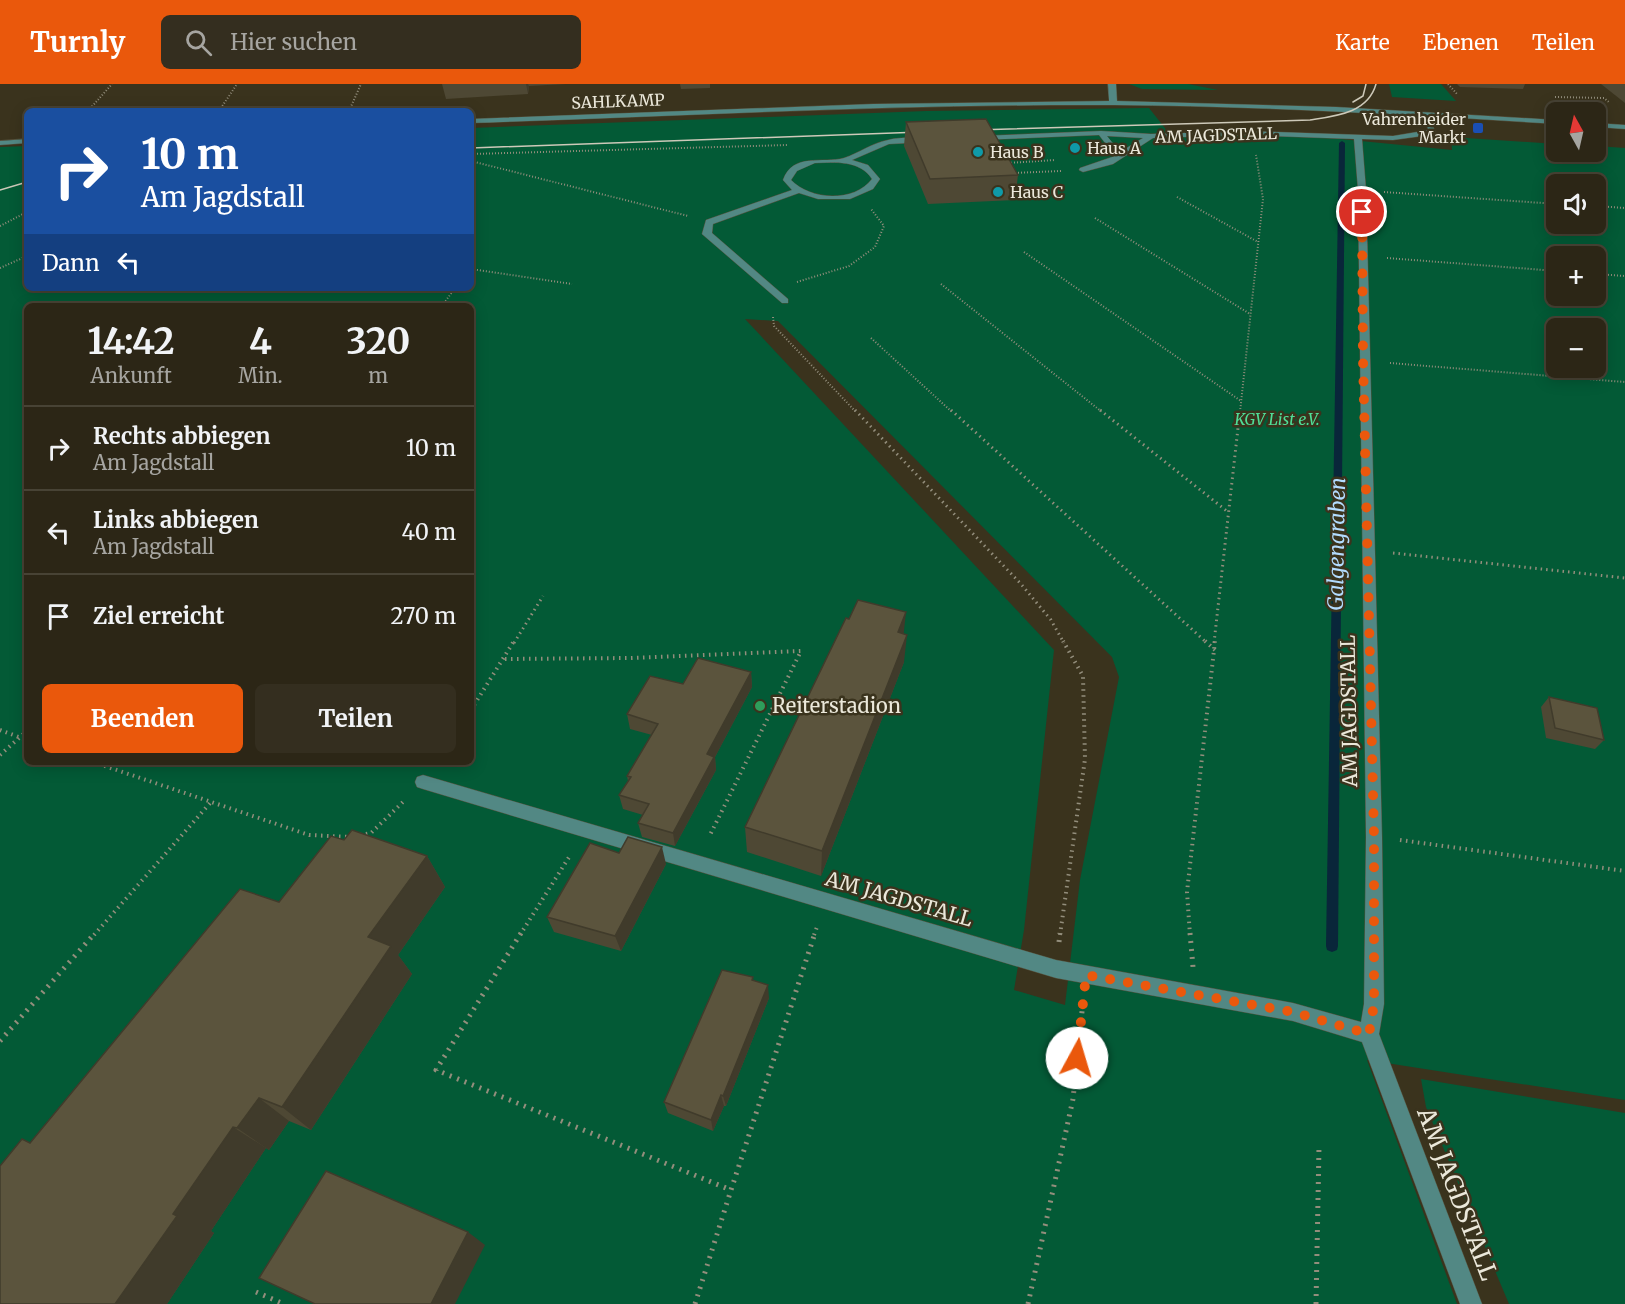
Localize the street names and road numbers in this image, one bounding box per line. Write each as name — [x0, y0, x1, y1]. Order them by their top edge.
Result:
street label: SAHLKAMP — [571, 89, 665, 113]
street label: AM JAGDSTALL — [1154, 123, 1277, 147]
street label: AM JAGDSTALL — [1335, 634, 1362, 788]
street label: AM JAGDSTALL — [822, 865, 976, 932]
street label: AM JAGDSTALL — [1410, 1102, 1505, 1285]

